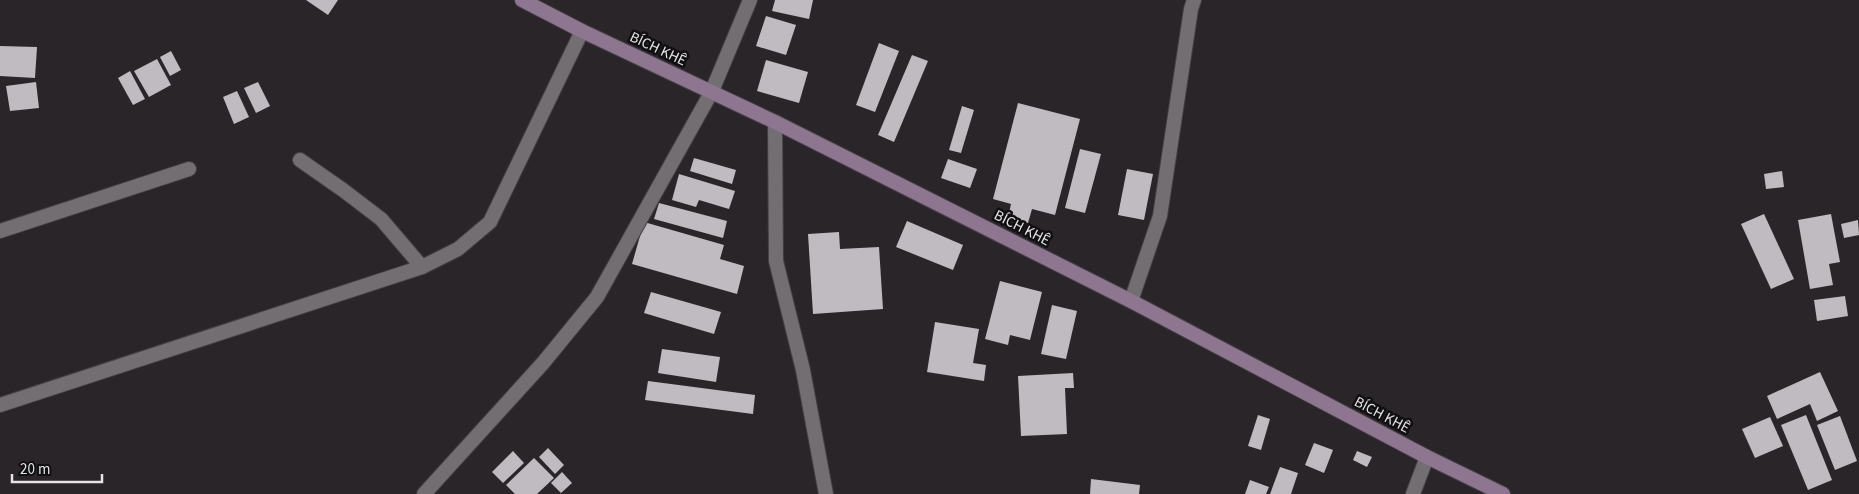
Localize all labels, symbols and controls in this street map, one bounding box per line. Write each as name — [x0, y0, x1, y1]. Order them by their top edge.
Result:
street label: BÍCH KHÊ — [626, 27, 690, 71]
street label: BÍCH KHÊ — [990, 205, 1054, 251]
street label: BÍCH KHÊ — [1350, 392, 1414, 439]
scale bar — [12, 452, 102, 484]
text: 20 m — [20, 459, 50, 480]

